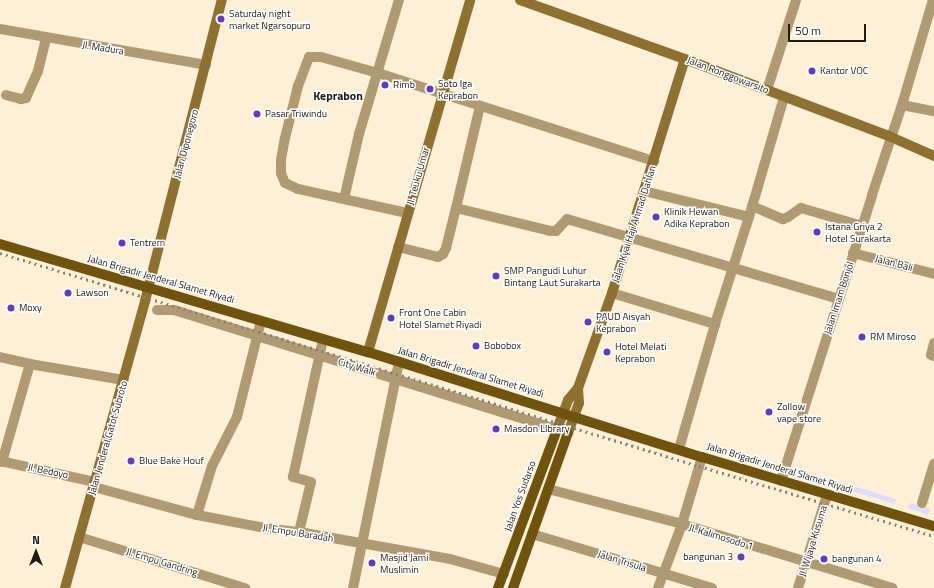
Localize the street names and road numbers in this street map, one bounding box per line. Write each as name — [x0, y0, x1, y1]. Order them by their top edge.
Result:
street label: Jl. Madura — [81, 39, 125, 57]
street label: Jalan Ronggowarsito — [685, 54, 771, 96]
street label: Jalan Diponegoro — [171, 108, 201, 180]
street label: Jl. Teuku Umar — [404, 146, 432, 206]
street label: Jalan Kyai Haji Ahmad Dahlan — [609, 164, 659, 284]
street label: Jalan Brigadir Jenderal Slamet Riyadi — [86, 252, 236, 306]
street label: Jalan Bali — [874, 252, 914, 274]
street label: Jalan Imam Bonjol — [822, 260, 856, 336]
street label: Jalan Brigadir Jenderal Slamet Riyadi — [397, 344, 545, 400]
street label: City Walk — [337, 356, 377, 378]
street label: Jalan Jenderal Gatot Subroto — [86, 379, 130, 497]
street label: Jalan Brigadir Jenderal Slamet Riyadi — [706, 440, 854, 496]
street label: Jalan Yos Sudarso — [502, 459, 538, 533]
street label: Jl. Bedoyo — [27, 461, 69, 481]
street label: Jl. Wijaya Kusuma — [796, 504, 830, 578]
street label: Jl. Empu Baradah — [262, 521, 334, 545]
street label: Jl. Kalimosodo 1 — [687, 522, 755, 552]
street label: Jl. Empu Gandring — [125, 545, 199, 579]
street label: Jalan Trisula — [596, 548, 648, 574]

